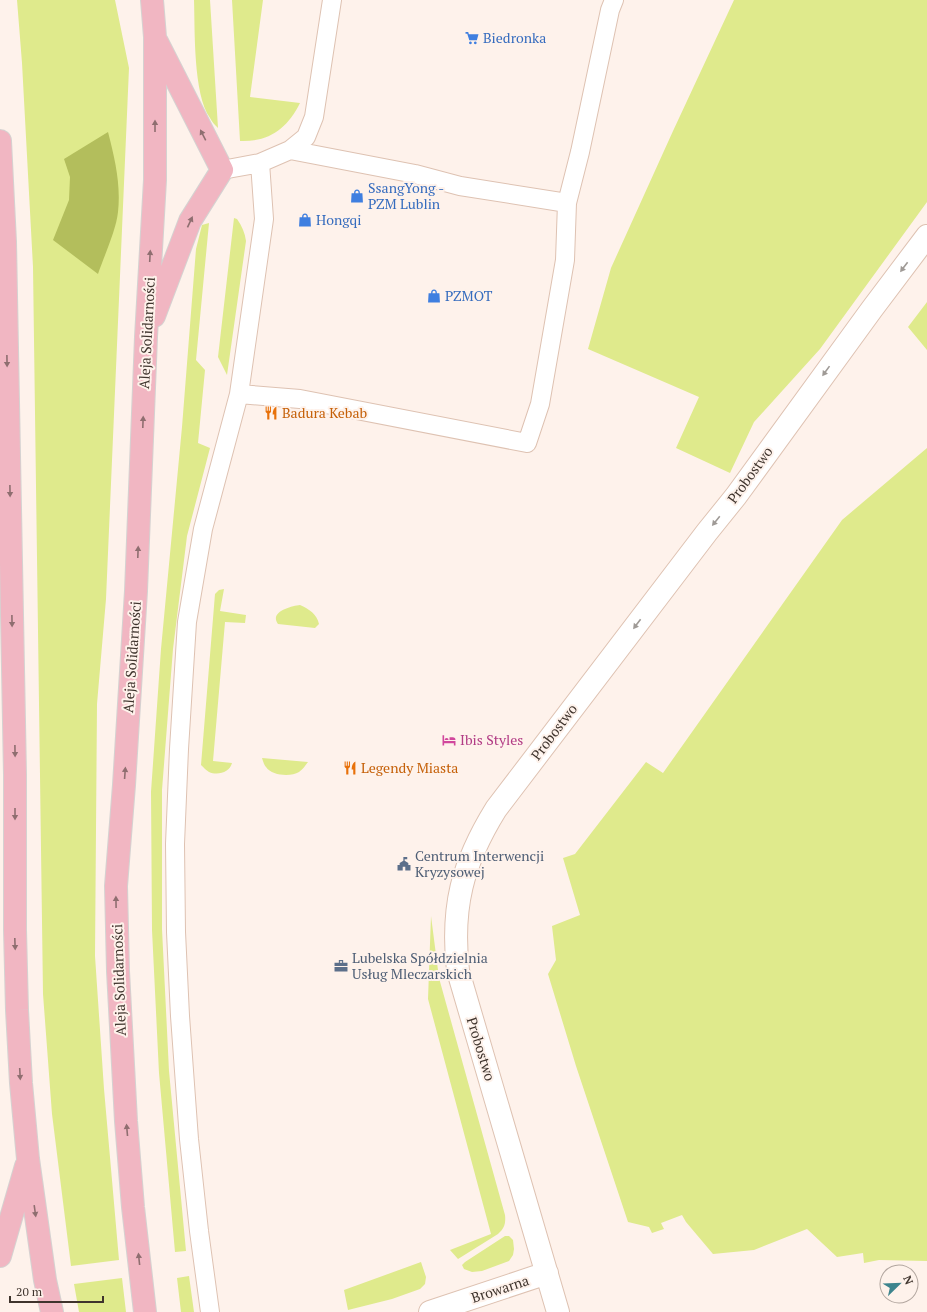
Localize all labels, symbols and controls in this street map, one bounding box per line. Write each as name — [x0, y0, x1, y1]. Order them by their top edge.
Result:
place label: Biedronka — [483, 28, 546, 47]
supermarket icon: Biedronka — [464, 30, 480, 46]
one-way arrow — [152, 119, 158, 132]
one-way arrow — [200, 129, 207, 141]
place label: SsangYong - PZM Lublin — [368, 178, 444, 213]
shop icon: SsangYong - PZM Lublin — [349, 188, 365, 204]
place label: Hongqi — [316, 210, 362, 229]
shop icon: Hongqi — [297, 212, 313, 228]
one-way arrow — [187, 216, 193, 228]
one-way arrow — [147, 250, 154, 262]
one-way arrow — [899, 261, 908, 272]
street label: Aleja Solidarności — [134, 277, 159, 389]
place label: PZMOT — [445, 286, 493, 305]
shop icon: PZMOT — [426, 288, 442, 304]
one-way arrow — [4, 355, 10, 368]
one-way arrow — [822, 366, 830, 377]
place label: Badura Kebab — [282, 403, 367, 422]
restaurant icon: Badura Kebab — [263, 405, 279, 421]
one-way arrow — [139, 416, 146, 428]
street label: Probostwo — [723, 442, 777, 507]
one-way arrow — [7, 485, 13, 498]
one-way arrow — [711, 515, 720, 526]
one-way arrow — [135, 545, 141, 558]
street label: Aleja Solidarności — [118, 600, 145, 714]
one-way arrow — [9, 615, 15, 628]
one-way arrow — [632, 618, 641, 629]
street label: Probostwo — [526, 699, 581, 764]
place label: Ibis Styles — [460, 730, 523, 749]
hotel icon: Ibis Styles — [441, 732, 457, 748]
one-way arrow — [11, 745, 18, 757]
place label: Legendy Miasta — [361, 758, 458, 777]
restaurant icon: Legendy Miasta — [342, 760, 358, 776]
one-way arrow — [121, 767, 128, 779]
one-way arrow — [12, 808, 18, 821]
place label: Centrum Interwencji Kryzysowej — [415, 846, 544, 881]
public building icon: Centrum Interwencji Kryzysowej — [396, 856, 412, 872]
one-way arrow — [113, 895, 119, 908]
street label: Aleja Solidarności — [107, 924, 130, 1036]
one-way arrow — [12, 938, 18, 951]
place label: Lubelska Spółdzielnia Usług Mleczarskich — [352, 948, 488, 983]
office icon: Lubelska Spółdzielnia Usług Mleczarskich — [333, 958, 349, 974]
street label: Probostwo — [463, 1015, 500, 1083]
one-way arrow — [17, 1068, 24, 1080]
one-way arrow — [124, 1124, 130, 1136]
one-way arrow — [32, 1205, 38, 1217]
one-way arrow — [136, 1253, 142, 1265]
north arrow — [879, 1264, 919, 1304]
street label: Browarna — [469, 1270, 531, 1307]
text: N — [900, 1274, 917, 1287]
scale bar — [10, 1278, 103, 1304]
text: 20 m — [16, 1284, 43, 1299]

